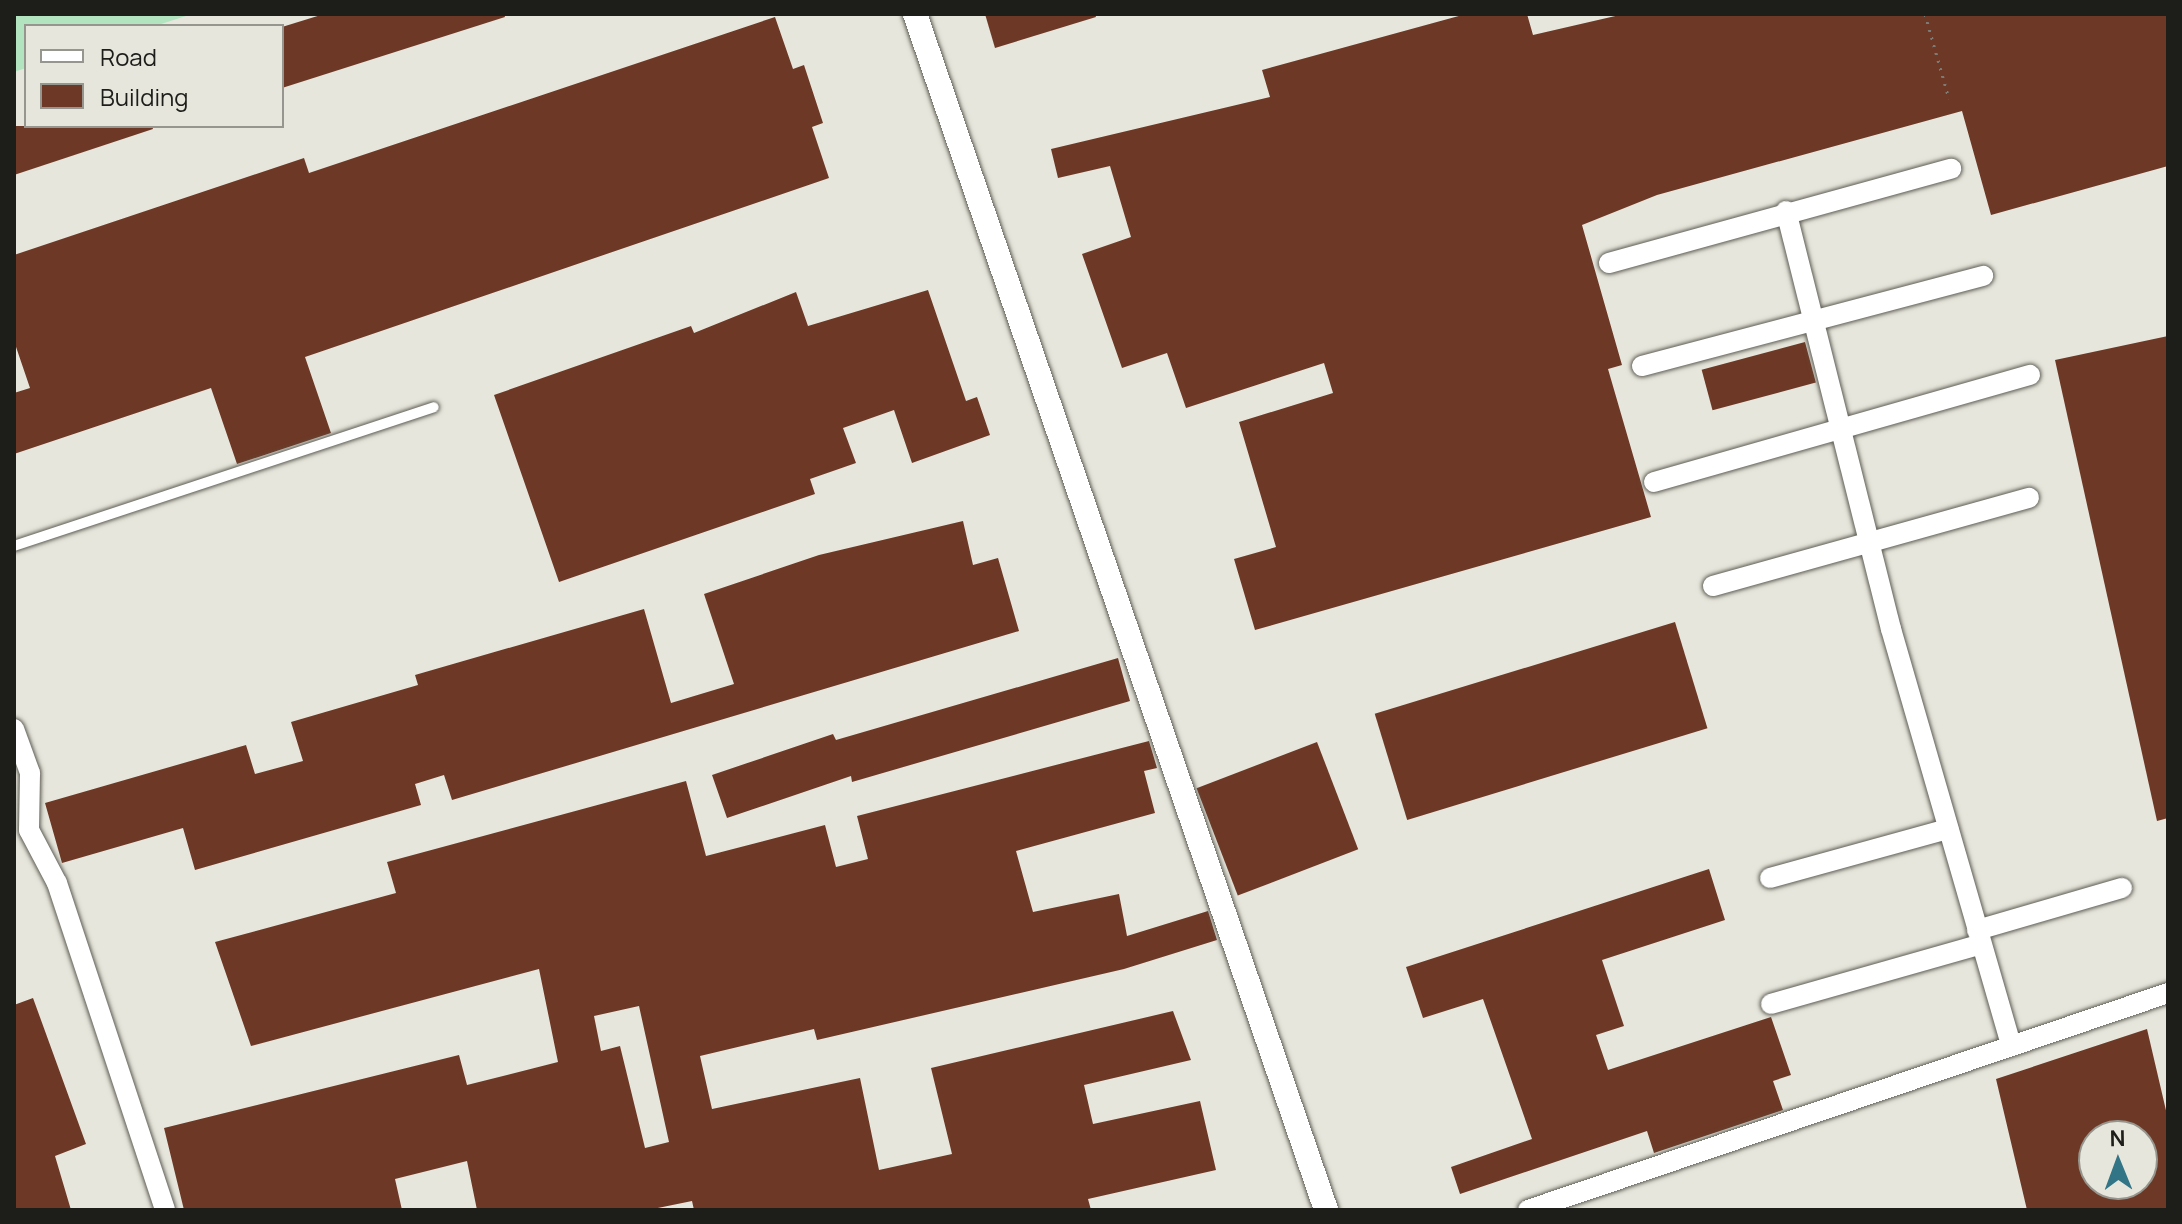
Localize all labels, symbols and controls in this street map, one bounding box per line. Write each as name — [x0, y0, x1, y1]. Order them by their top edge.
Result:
legend — [24, 24, 284, 128]
text: Road — [100, 40, 157, 73]
text: Building — [100, 80, 188, 113]
north arrow — [2078, 1120, 2158, 1200]
text: N — [2109, 1123, 2126, 1153]

